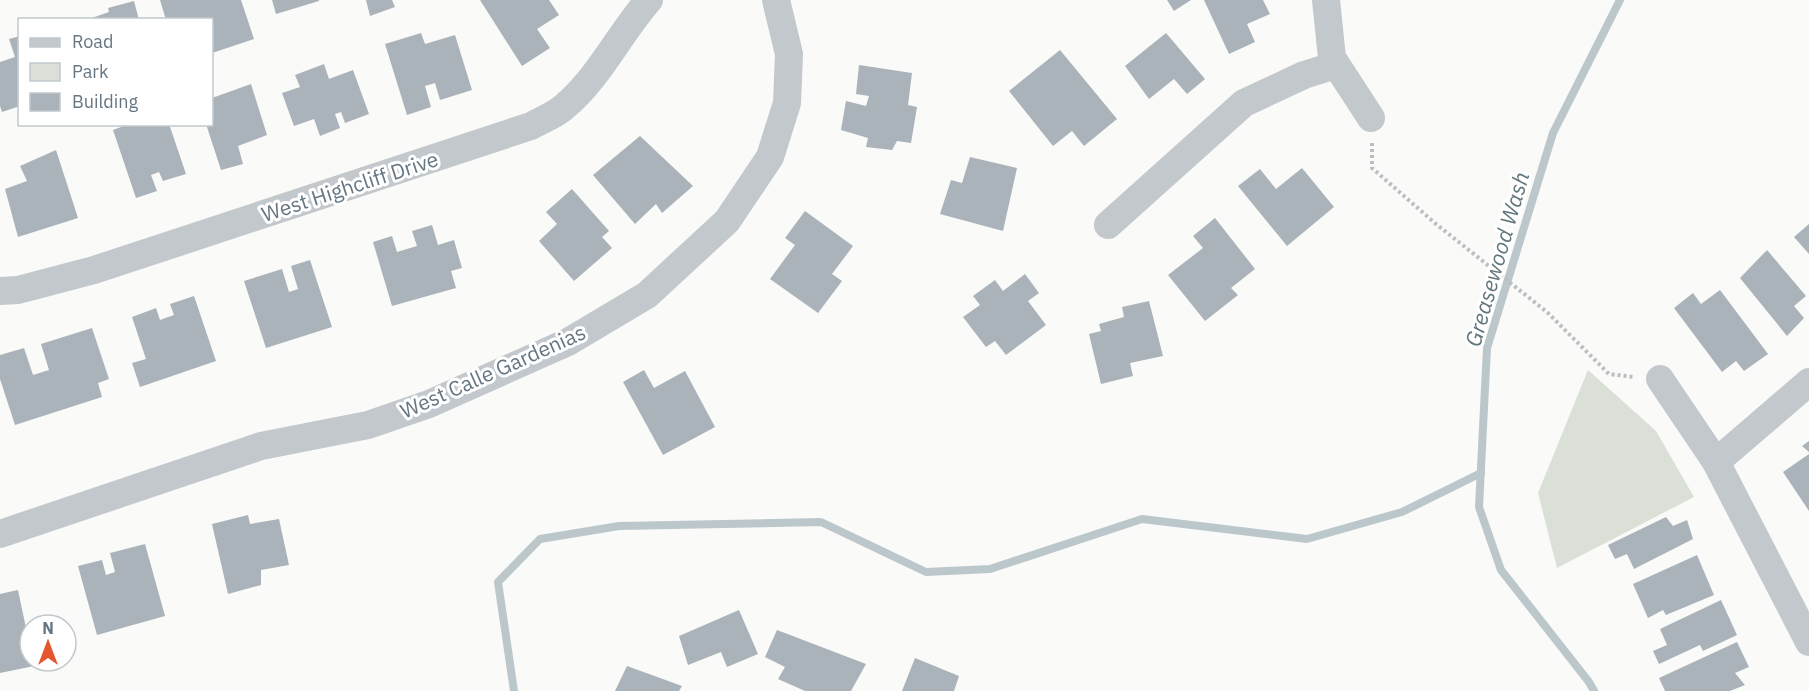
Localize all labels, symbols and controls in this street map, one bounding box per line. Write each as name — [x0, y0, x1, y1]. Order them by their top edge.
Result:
legend — [18, 18, 213, 126]
text: Road — [72, 30, 113, 53]
text: Park — [72, 60, 109, 83]
text: Building — [72, 90, 139, 113]
street label: West Highcliff Drive — [258, 144, 442, 228]
water label: Greasewood Wash — [1458, 168, 1535, 350]
street label: West Calle Gardenias — [395, 318, 590, 425]
north arrow — [18, 613, 78, 673]
text: N — [42, 618, 54, 638]

